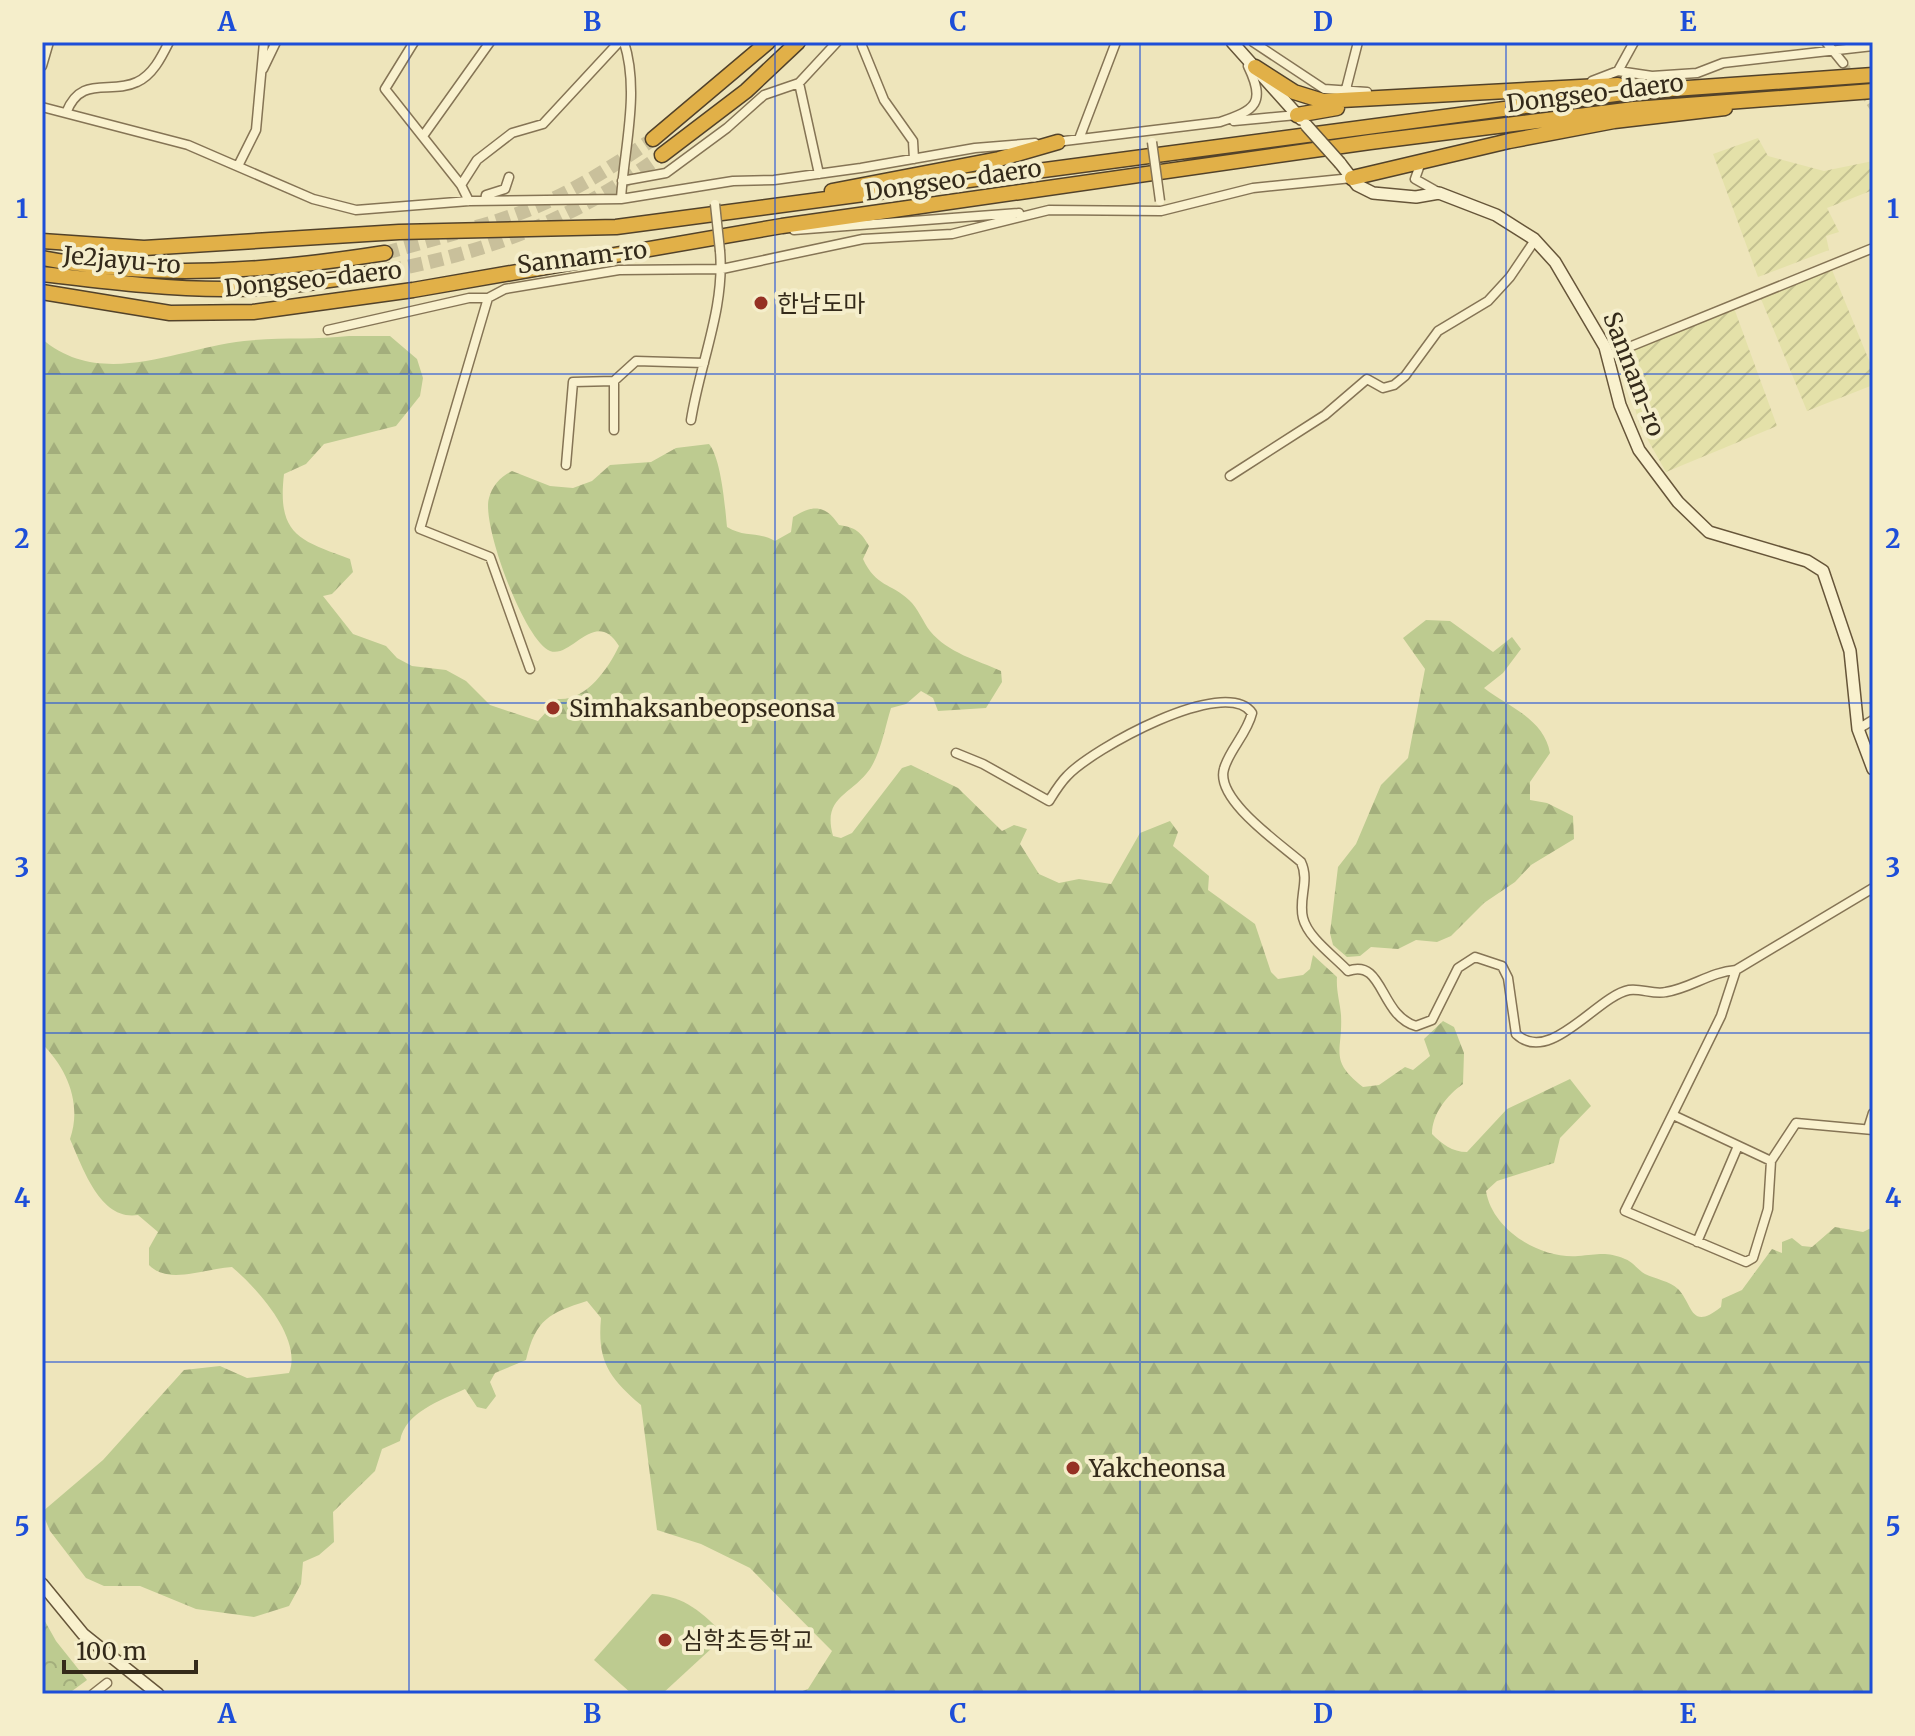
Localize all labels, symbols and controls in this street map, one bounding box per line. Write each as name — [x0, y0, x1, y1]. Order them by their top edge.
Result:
text: A — [217, 5, 237, 38]
text: B — [583, 5, 601, 38]
text: C — [949, 5, 967, 38]
text: D — [1313, 5, 1333, 38]
text: E — [1680, 5, 1697, 38]
street label: Dongseo-daero — [1505, 67, 1685, 119]
street label: Dongseo-daero — [863, 152, 1043, 208]
text: 1 — [16, 192, 28, 225]
text: 1 — [1887, 192, 1899, 225]
street label: Sannam-ro — [515, 234, 649, 280]
street label: Je2jayu-ro — [61, 239, 182, 281]
street label: Dongseo-daero — [223, 254, 403, 304]
place label: 한남도마 — [777, 288, 865, 319]
marker: 한남도마 — [752, 294, 770, 312]
street label: Sannam-ro — [1596, 307, 1672, 441]
text: 2 — [14, 522, 30, 555]
text: 2 — [1885, 522, 1901, 555]
place label: Simhaksanbeopseonsa — [569, 693, 836, 724]
marker: Simhaksanbeopseonsa — [544, 699, 562, 717]
text: 3 — [15, 851, 29, 884]
text: 3 — [1886, 851, 1900, 884]
text: 4 — [14, 1181, 31, 1214]
text: 4 — [1885, 1181, 1902, 1214]
place label: Yakcheonsa — [1088, 1453, 1226, 1484]
marker: Yakcheonsa — [1064, 1459, 1082, 1477]
text: 5 — [14, 1510, 30, 1543]
text: 5 — [1885, 1510, 1901, 1543]
scale bar — [64, 1624, 196, 1674]
place label: 심학초등학교 — [681, 1625, 813, 1656]
marker: 심학초등학교 — [656, 1631, 674, 1649]
text: 100 m — [76, 1636, 147, 1667]
text: A — [217, 1697, 237, 1730]
text: B — [583, 1697, 601, 1730]
text: C — [949, 1697, 967, 1730]
text: D — [1313, 1697, 1333, 1730]
text: E — [1680, 1697, 1697, 1730]

